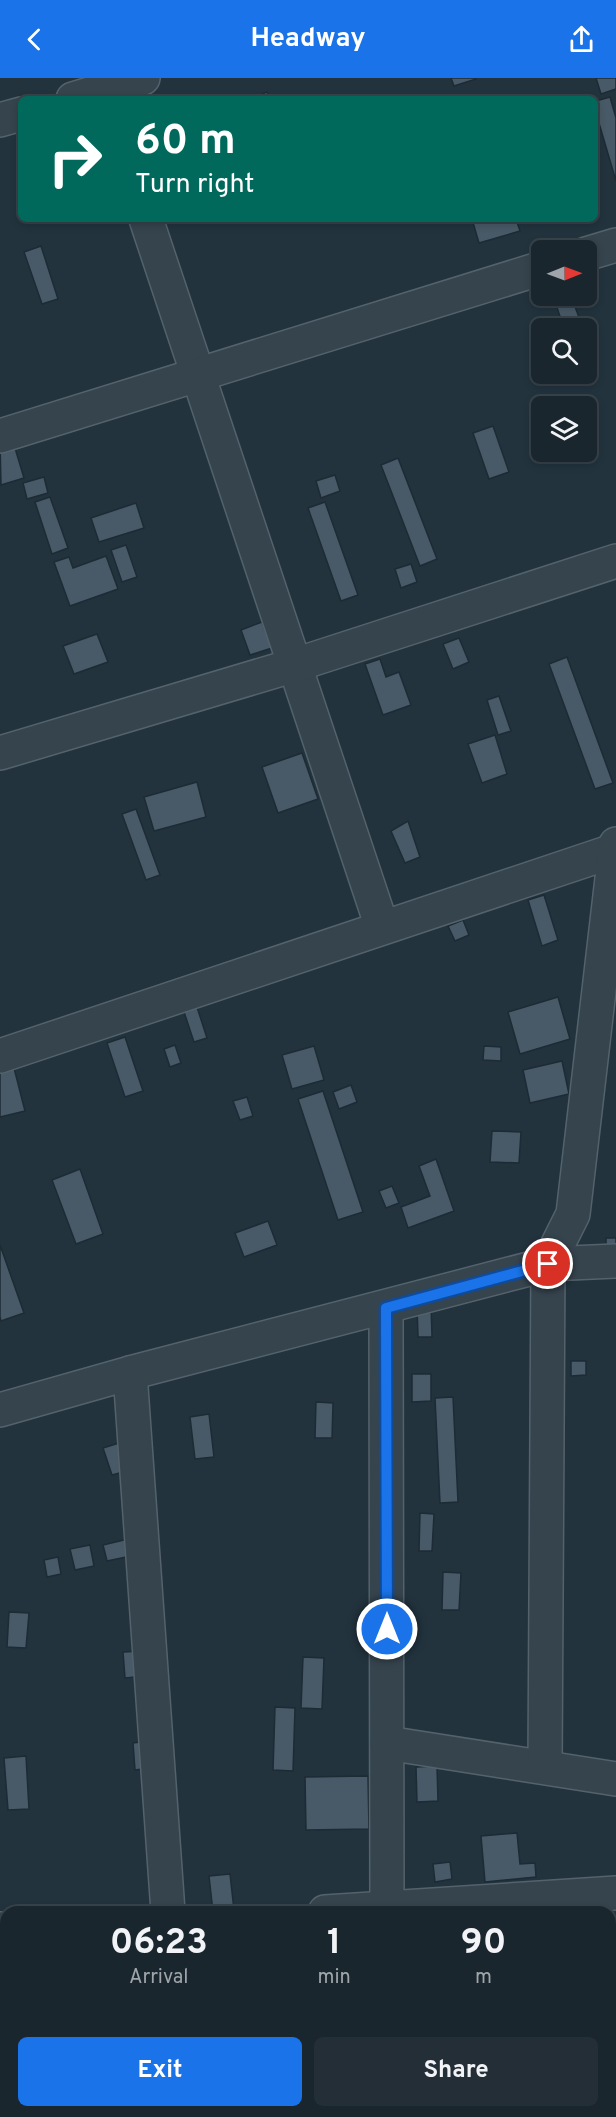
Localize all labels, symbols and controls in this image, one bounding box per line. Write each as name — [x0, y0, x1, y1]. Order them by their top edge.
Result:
text: Headway — [250, 22, 366, 56]
icon: back — [18, 23, 51, 56]
icon: share — [565, 23, 598, 56]
text: 60 m — [135, 116, 236, 169]
icon: right — [36, 120, 114, 198]
text: Turn right — [135, 168, 254, 202]
north arrow — [531, 240, 597, 306]
map controls — [531, 240, 597, 462]
button: search — [531, 318, 597, 384]
button: layers — [531, 396, 597, 462]
pin — [522, 1238, 573, 1289]
icon: arrive — [531, 1247, 564, 1280]
position arrow — [355, 1597, 419, 1661]
text: 06:23 — [110, 1921, 208, 1967]
text: 1 — [327, 1921, 341, 1967]
text: 90 — [460, 1921, 506, 1967]
text: Arrival — [129, 1965, 189, 1991]
text: min — [317, 1965, 351, 1991]
text: m — [475, 1965, 492, 1991]
button: Exit — [18, 2037, 302, 2106]
button: Share — [314, 2037, 598, 2106]

